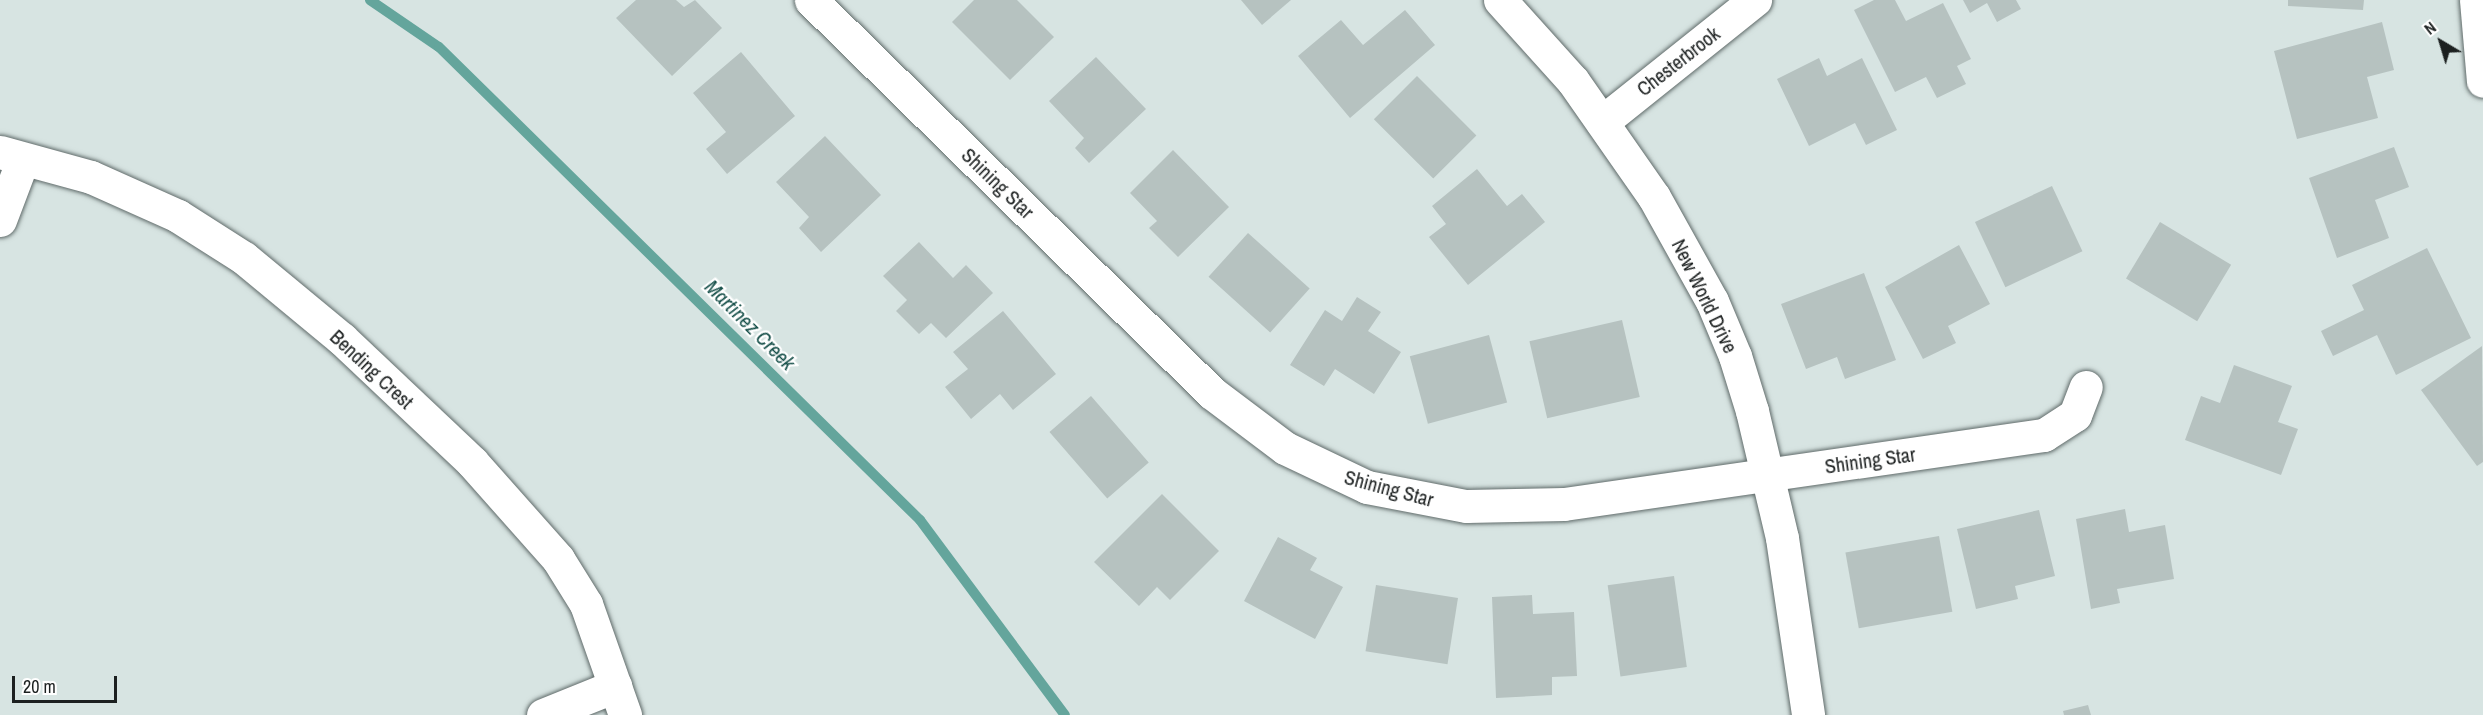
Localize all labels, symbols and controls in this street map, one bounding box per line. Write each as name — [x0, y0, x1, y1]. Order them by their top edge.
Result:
north arrow — [2411, 12, 2471, 72]
text: N — [2419, 16, 2440, 39]
street label: Chesterbrook — [1632, 21, 1724, 101]
street label: Shining Star — [957, 143, 1039, 223]
street label: New World Drive — [1667, 235, 1743, 357]
water label: Martinez Creek — [699, 274, 801, 376]
street label: Bending Crest — [325, 324, 419, 414]
street label: Shining Star — [1823, 442, 1917, 478]
street label: Shining Star — [1342, 465, 1436, 511]
scale bar — [15, 664, 120, 702]
text: 20 m — [23, 674, 56, 699]

